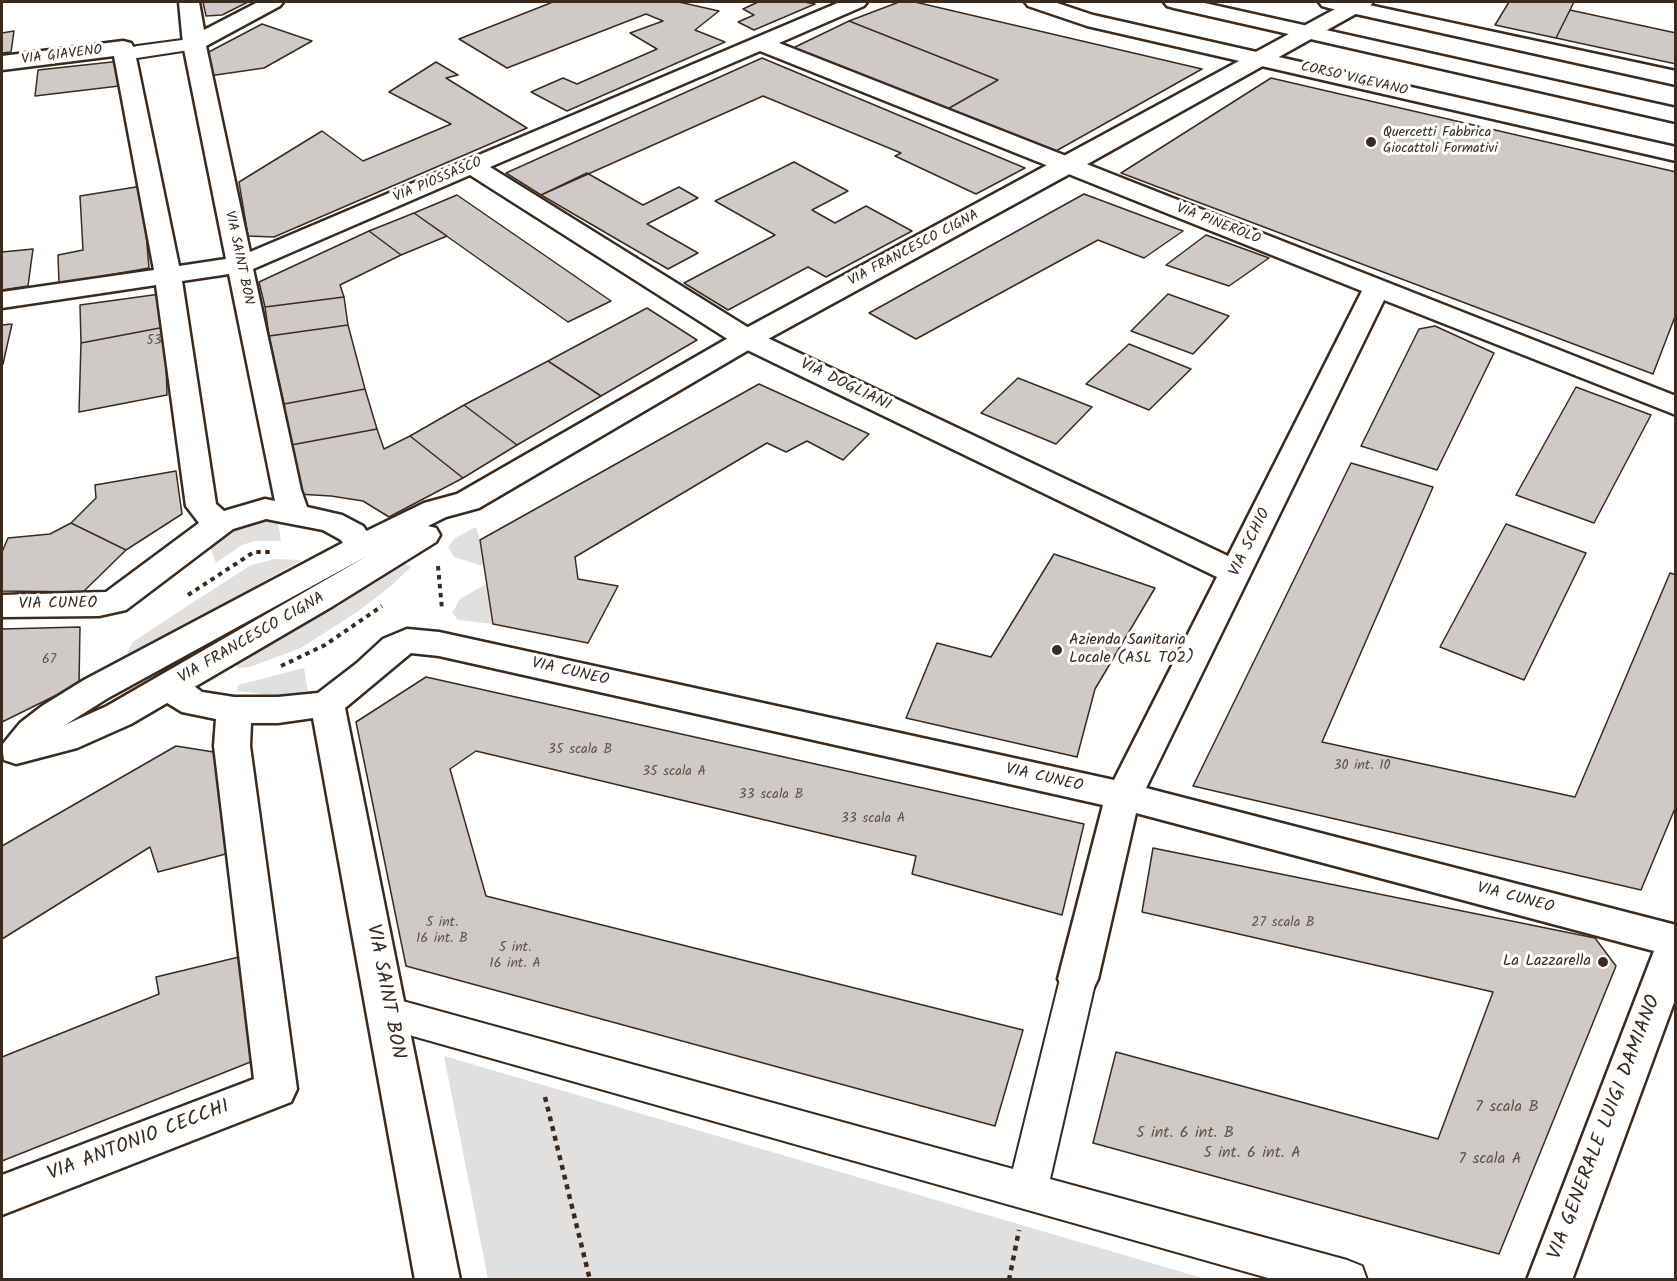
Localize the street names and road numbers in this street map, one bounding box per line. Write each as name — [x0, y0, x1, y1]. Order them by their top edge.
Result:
street label: VIA GIAVENO — [21, 43, 103, 69]
street label: CORSO VIGEVANO — [1299, 60, 1409, 100]
street label: VIA PIOSSASCO — [391, 155, 485, 207]
street label: VIA PINEROLO — [1174, 201, 1262, 249]
street label: VIA FRANCESCO CIGNA — [846, 207, 982, 291]
street label: VIA SAINT BON — [220, 209, 256, 307]
street label: VIA DOGLIANI — [796, 356, 894, 416]
street label: VIA SCHIO — [1226, 506, 1276, 580]
street label: VIA FRANCESCO CIGNA — [175, 589, 329, 689]
street label: VIA CUNEO — [18, 595, 98, 615]
street label: VIA CUNEO — [529, 655, 611, 691]
street label: VIA CUNEO — [1003, 761, 1085, 797]
street label: VIA CUNEO — [1474, 880, 1556, 918]
street label: VIA SAINT BON — [359, 923, 409, 1061]
street label: VIA GENERALE LUIGI DAMIANO — [1544, 992, 1668, 1264]
street label: VIA ANTONIO CECCHI — [45, 1096, 233, 1188]

